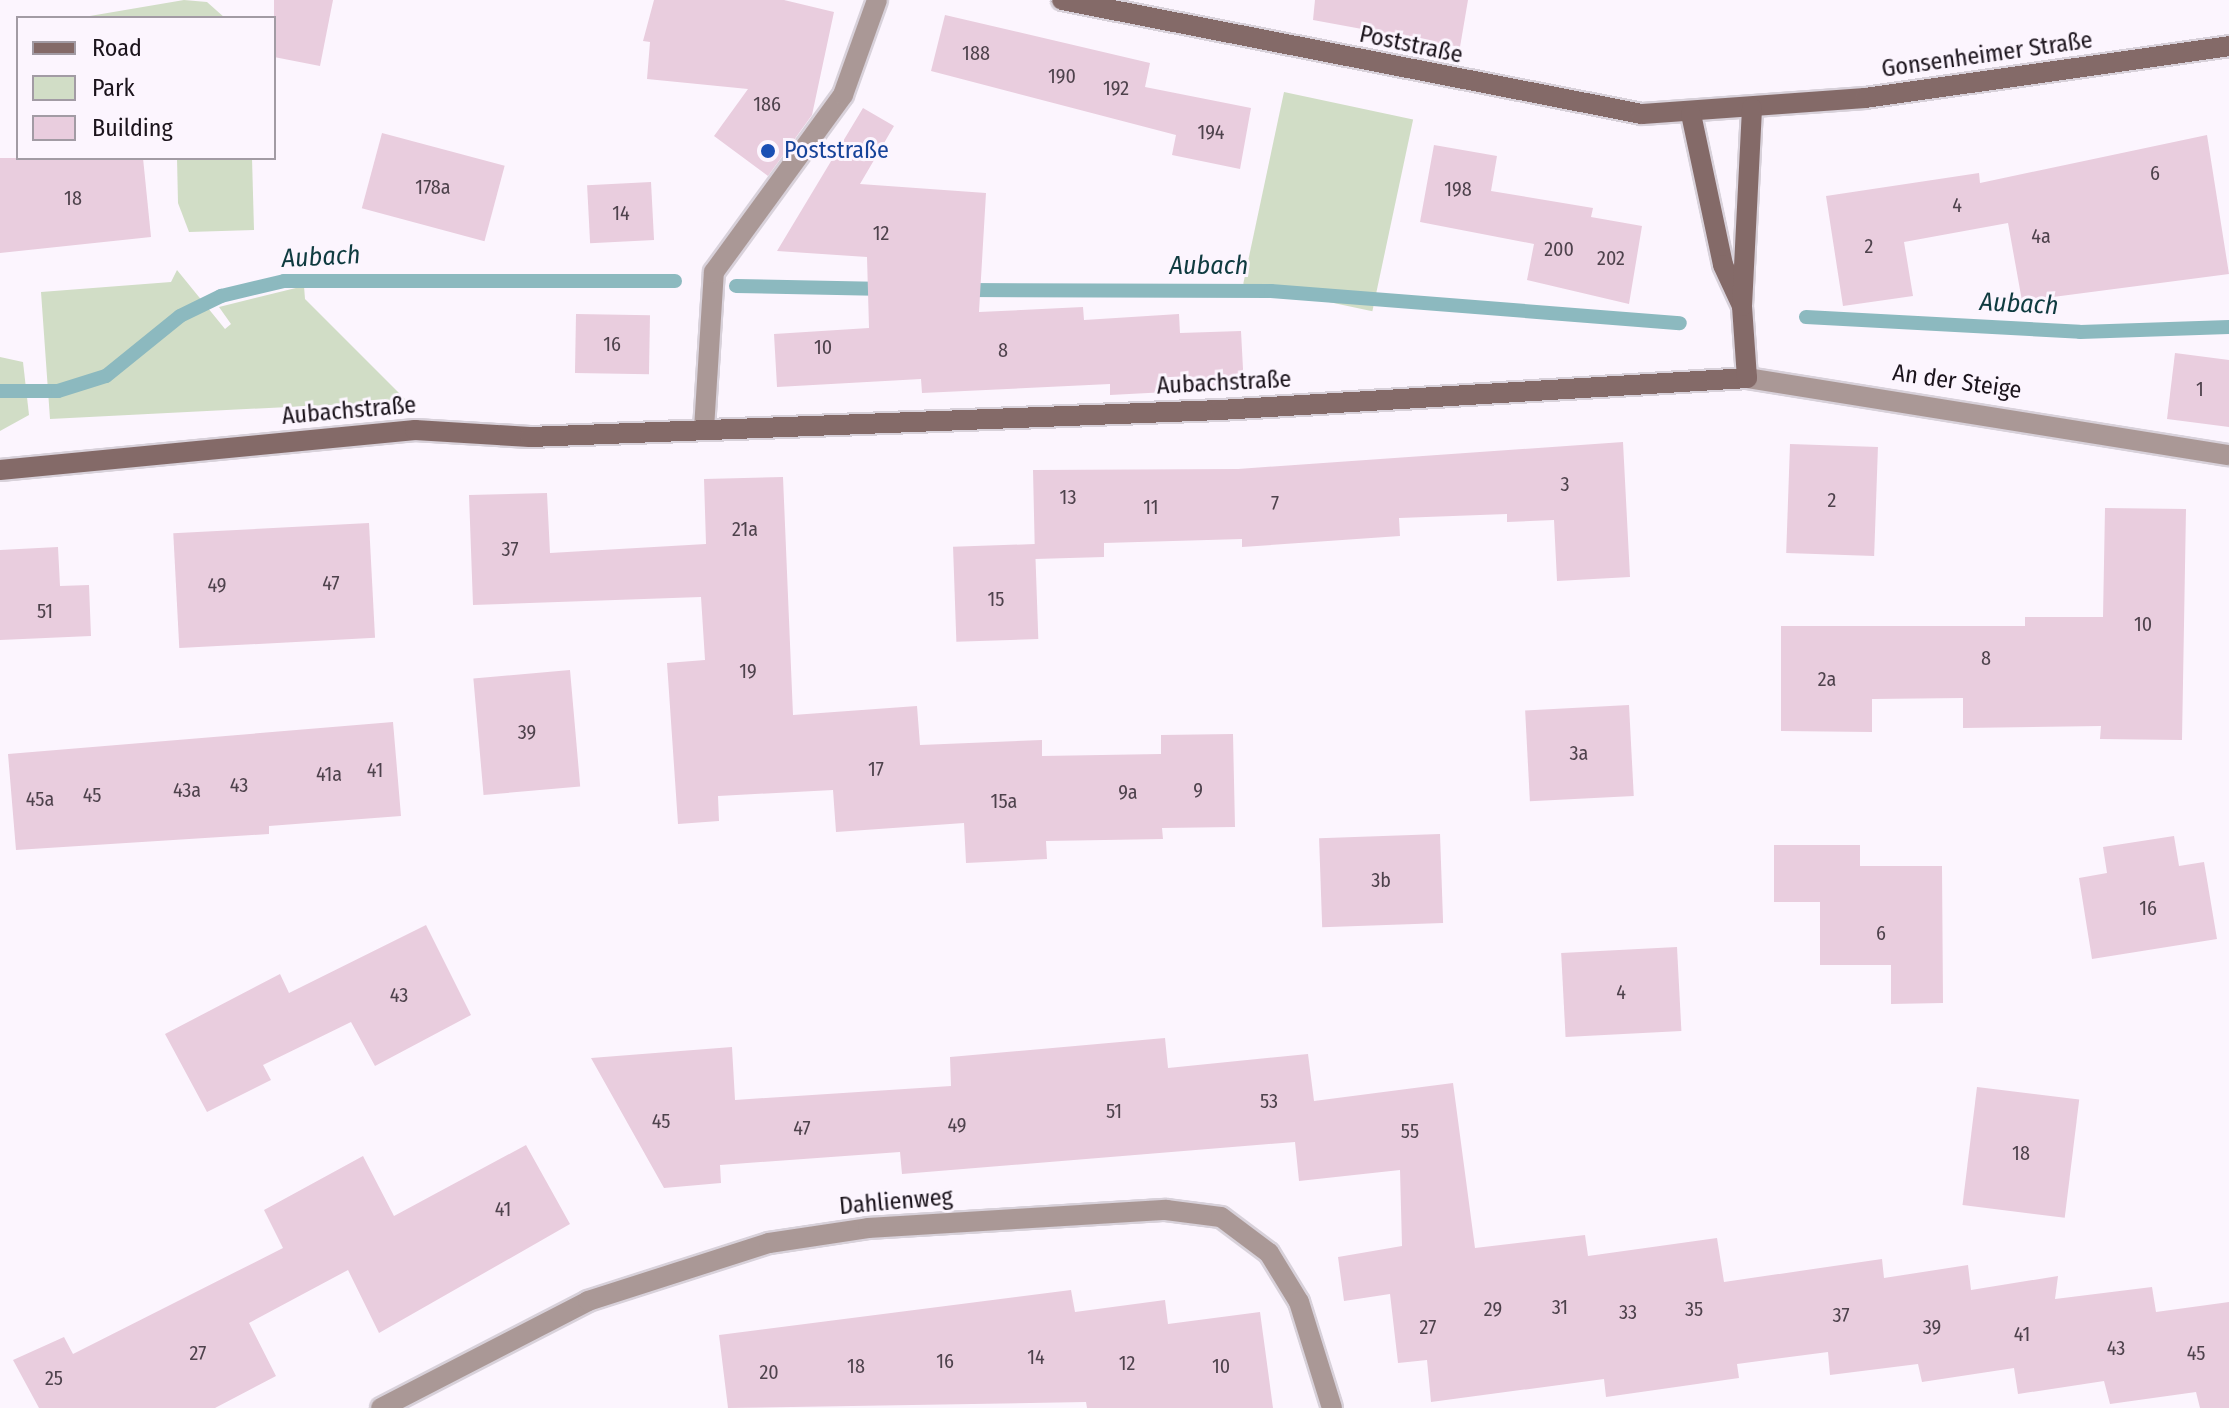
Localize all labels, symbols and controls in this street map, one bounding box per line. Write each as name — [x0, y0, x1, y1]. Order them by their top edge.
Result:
legend — [16, 16, 276, 160]
street label: Poststraße — [1357, 20, 1465, 70]
street label: Gonsenheimer Straße — [1880, 26, 2094, 84]
text: Road — [92, 34, 142, 62]
house number: 188 — [962, 41, 990, 65]
house number: 190 — [1048, 64, 1076, 88]
text: Park — [92, 74, 135, 102]
house number: 192 — [1103, 76, 1129, 100]
house number: 186 — [753, 92, 781, 116]
text: Building — [92, 114, 173, 142]
house number: 194 — [1197, 120, 1225, 144]
place label: Poststraße — [784, 137, 889, 165]
marker: Poststraße — [759, 142, 777, 160]
house number: 6 — [2150, 161, 2160, 185]
house number: 178a — [415, 175, 451, 199]
house number: 198 — [1444, 177, 1472, 201]
house number: 18 — [64, 186, 82, 210]
house number: 4 — [1952, 193, 1962, 217]
house number: 14 — [612, 201, 630, 225]
house number: 12 — [873, 221, 889, 245]
house number: 4a — [2031, 224, 2051, 248]
house number: 2 — [1865, 234, 1873, 258]
house number: 200 — [1544, 237, 1574, 261]
water label: Aubach — [281, 239, 361, 275]
house number: 202 — [1597, 246, 1625, 270]
water label: Aubach — [1170, 250, 1248, 282]
water label: Aubach — [1979, 286, 2059, 322]
house number: 16 — [603, 332, 621, 356]
house number: 10 — [814, 335, 832, 359]
house number: 8 — [998, 338, 1008, 362]
street label: An der Steige — [1891, 359, 2023, 405]
street label: Aubachstraße — [1156, 365, 1292, 401]
house number: 1 — [2196, 377, 2204, 401]
street label: Aubachstraße — [281, 391, 417, 431]
house number: 3 — [1560, 472, 1570, 496]
house number: 13 — [1060, 485, 1076, 509]
house number: 2 — [1828, 488, 1836, 512]
house number: 7 — [1271, 491, 1279, 515]
house number: 11 — [1143, 495, 1159, 519]
house number: 21a — [732, 517, 758, 541]
house number: 37 — [501, 537, 519, 561]
house number: 47 — [322, 571, 340, 595]
house number: 49 — [207, 573, 227, 597]
house number: 15 — [988, 587, 1004, 611]
house number: 51 — [37, 599, 53, 623]
house number: 10 — [2134, 612, 2152, 636]
house number: 8 — [1981, 646, 1991, 670]
house number: 19 — [739, 659, 757, 683]
house number: 2a — [1818, 667, 1836, 691]
house number: 39 — [518, 720, 536, 744]
house number: 3a — [1570, 741, 1588, 765]
house number: 17 — [868, 757, 884, 781]
house number: 41 — [367, 758, 383, 782]
house number: 41a — [316, 762, 342, 786]
house number: 43 — [230, 773, 248, 797]
house number: 43a — [173, 778, 201, 802]
house number: 9 — [1193, 778, 1203, 802]
house number: 9a — [1118, 780, 1138, 804]
house number: 45 — [83, 783, 101, 807]
house number: 45a — [26, 787, 54, 811]
house number: 15a — [991, 789, 1017, 813]
house number: 3b — [1371, 868, 1391, 892]
house number: 16 — [2139, 896, 2157, 920]
house number: 6 — [1876, 921, 1886, 945]
house number: 4 — [1616, 980, 1626, 1004]
house number: 43 — [390, 983, 408, 1007]
house number: 53 — [1260, 1089, 1278, 1113]
house number: 51 — [1106, 1099, 1122, 1123]
house number: 45 — [652, 1109, 670, 1133]
house number: 49 — [947, 1113, 967, 1137]
house number: 47 — [793, 1116, 811, 1140]
house number: 55 — [1401, 1119, 1419, 1143]
house number: 18 — [2012, 1141, 2030, 1165]
street label: Dahlienweg — [838, 1183, 954, 1221]
house number: 41 — [495, 1197, 511, 1221]
house number: 31 — [1552, 1295, 1568, 1319]
house number: 29 — [1484, 1297, 1502, 1321]
house number: 35 — [1685, 1297, 1703, 1321]
house number: 33 — [1619, 1300, 1637, 1324]
house number: 37 — [1832, 1303, 1850, 1327]
house number: 27 — [1420, 1315, 1436, 1339]
house number: 39 — [1923, 1315, 1941, 1339]
house number: 41 — [2014, 1322, 2030, 1346]
house number: 43 — [2107, 1336, 2125, 1360]
house number: 27 — [190, 1341, 206, 1365]
house number: 45 — [2187, 1341, 2205, 1365]
house number: 14 — [1027, 1345, 1045, 1369]
house number: 16 — [936, 1349, 954, 1373]
house number: 12 — [1119, 1351, 1135, 1375]
house number: 18 — [847, 1354, 865, 1378]
house number: 10 — [1212, 1354, 1230, 1378]
house number: 20 — [759, 1360, 779, 1384]
house number: 25 — [45, 1366, 63, 1390]

